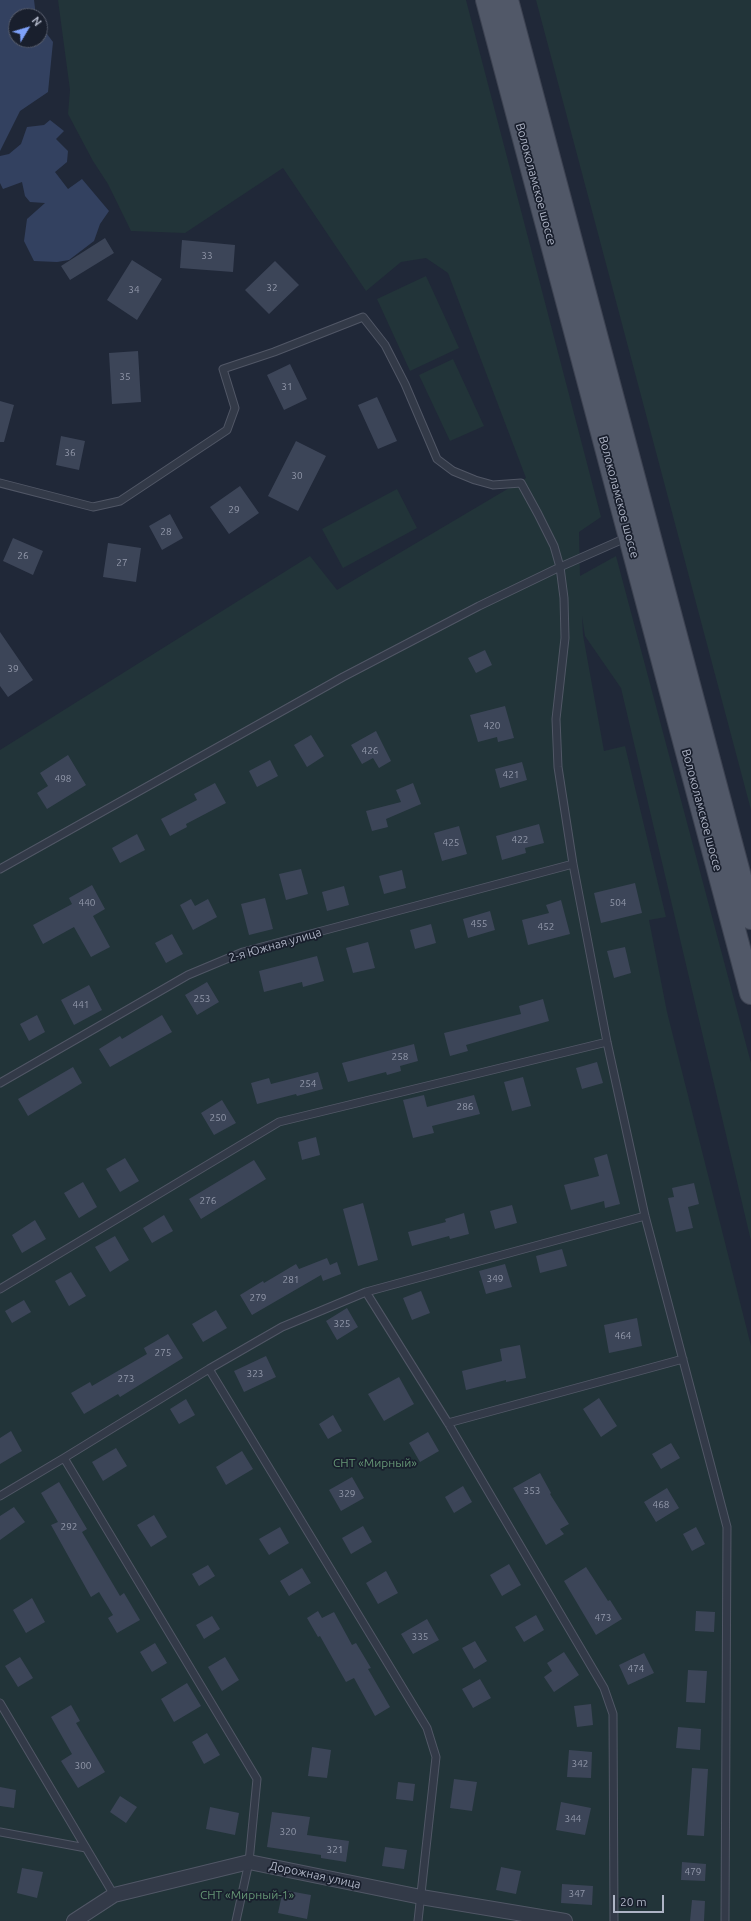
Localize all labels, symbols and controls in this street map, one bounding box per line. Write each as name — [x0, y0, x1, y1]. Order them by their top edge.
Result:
north arrow — [8, 8, 48, 48]
text: N — [29, 14, 44, 28]
street label: Волоколамское шоссе — [513, 121, 559, 247]
house number: 33 — [201, 250, 213, 262]
house number: 32 — [266, 282, 278, 294]
house number: 34 — [128, 284, 140, 296]
house number: 35 — [119, 371, 131, 383]
house number: 31 — [281, 381, 293, 393]
street label: Волоколамское шоссе — [596, 434, 642, 560]
house number: 36 — [64, 447, 76, 459]
house number: 30 — [291, 470, 303, 482]
house number: 29 — [228, 504, 240, 516]
house number: 28 — [160, 526, 172, 538]
house number: 26 — [17, 550, 29, 562]
house number: 27 — [116, 557, 128, 569]
house number: 39 — [7, 663, 19, 675]
house number: 420 — [484, 720, 500, 732]
house number: 426 — [362, 745, 378, 757]
street label: Волоколамское шоссе — [679, 747, 725, 873]
house number: 421 — [503, 769, 519, 781]
house number: 498 — [55, 773, 71, 785]
house number: 422 — [512, 834, 528, 846]
house number: 425 — [443, 837, 459, 849]
house number: 440 — [79, 897, 95, 909]
house number: 504 — [610, 897, 626, 909]
house number: 455 — [471, 918, 487, 930]
house number: 452 — [538, 921, 554, 933]
street label: 2-я Южная улица — [227, 925, 323, 965]
house number: 253 — [194, 993, 210, 1005]
house number: 441 — [73, 999, 89, 1011]
house number: 258 — [392, 1051, 408, 1063]
house number: 254 — [300, 1078, 316, 1090]
house number: 286 — [457, 1101, 473, 1113]
house number: 250 — [210, 1112, 226, 1124]
house number: 276 — [200, 1195, 216, 1207]
house number: 349 — [487, 1273, 503, 1285]
house number: 281 — [283, 1274, 299, 1286]
house number: 279 — [250, 1292, 266, 1304]
house number: 325 — [334, 1318, 350, 1330]
house number: 464 — [615, 1330, 631, 1342]
house number: 275 — [155, 1347, 171, 1359]
house number: 323 — [247, 1368, 263, 1380]
house number: 273 — [118, 1373, 134, 1385]
park label: СНТ «Мирный» — [333, 1456, 417, 1470]
house number: 353 — [524, 1485, 540, 1497]
house number: 329 — [339, 1488, 355, 1500]
house number: 468 — [653, 1499, 669, 1511]
house number: 292 — [61, 1521, 77, 1533]
house number: 473 — [595, 1612, 611, 1624]
house number: 335 — [412, 1631, 428, 1643]
house number: 474 — [628, 1663, 644, 1675]
house number: 342 — [572, 1758, 588, 1770]
house number: 300 — [75, 1760, 91, 1772]
house number: 344 — [565, 1813, 581, 1825]
house number: 320 — [280, 1826, 296, 1838]
house number: 321 — [327, 1844, 343, 1856]
street label: Дорожная улица — [268, 1858, 362, 1892]
house number: 479 — [685, 1866, 701, 1878]
scale bar — [615, 1887, 666, 1913]
park label: СНТ «Мирный-1» — [200, 1888, 294, 1902]
house number: 347 — [569, 1888, 585, 1900]
text: 20 m — [620, 1895, 647, 1908]

